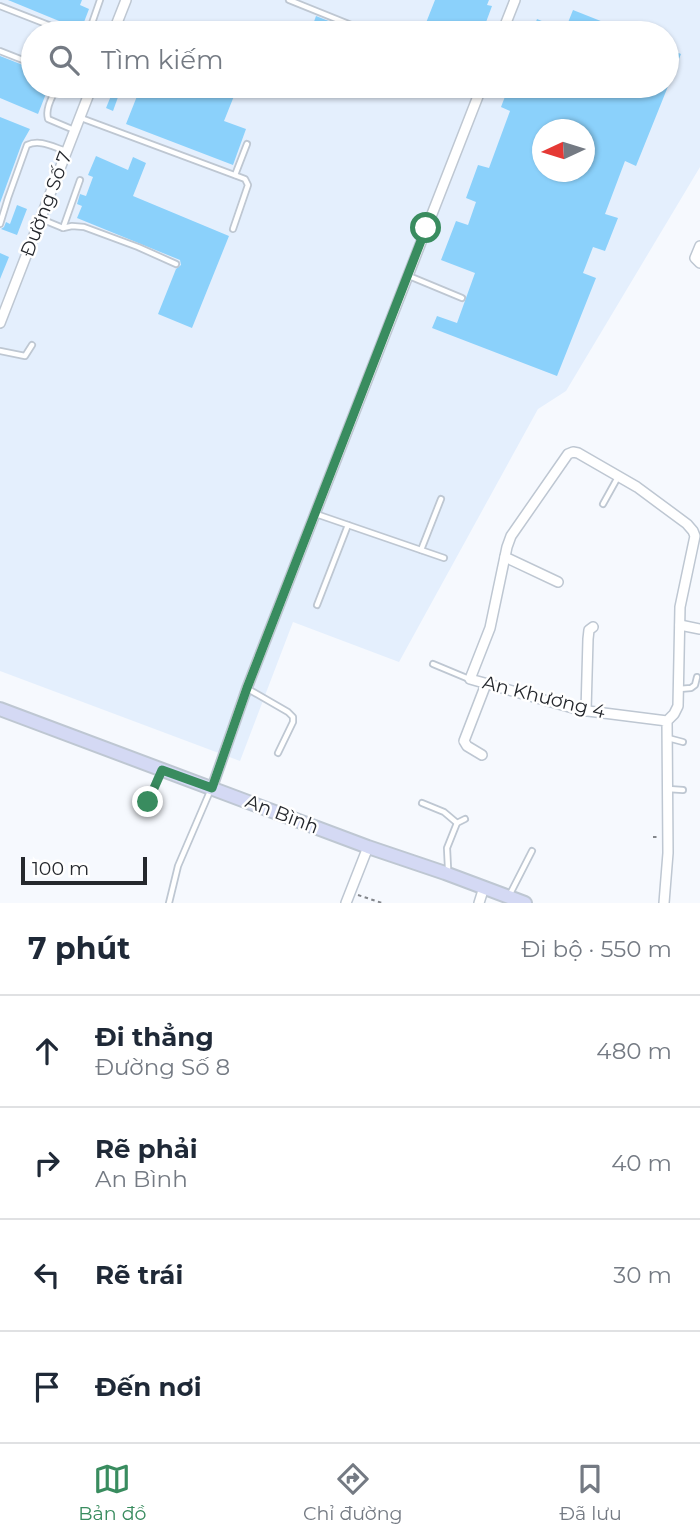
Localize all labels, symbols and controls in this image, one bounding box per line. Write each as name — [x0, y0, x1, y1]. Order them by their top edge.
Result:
search box — [21, 21, 679, 98]
icon: search — [45, 41, 83, 79]
text: Tìm kiếm — [101, 44, 224, 76]
north arrow — [532, 119, 595, 182]
street label: Đường Số 7 — [15, 148, 77, 260]
route start — [410, 212, 441, 243]
street label: An Khương 4 — [480, 671, 608, 723]
route end — [132, 786, 163, 817]
street label: An Bình — [242, 790, 322, 838]
scale bar — [21, 854, 147, 886]
text: 100 m — [32, 857, 89, 880]
text: 7 phút — [28, 930, 130, 967]
text: Đi bộ · 550 m — [521, 935, 672, 963]
text: Đi thẳng — [95, 1021, 214, 1053]
icon: ahead — [28, 1032, 66, 1070]
text: 480 m — [596, 1037, 672, 1065]
text: Đường Số 8 — [95, 1053, 230, 1081]
text: Rẽ phải — [95, 1133, 198, 1165]
icon: right — [28, 1144, 66, 1182]
text: 40 m — [611, 1149, 672, 1177]
text: An Bình — [95, 1165, 188, 1193]
icon: left — [28, 1256, 66, 1294]
text: Rẽ trái — [95, 1259, 183, 1291]
text: 30 m — [613, 1261, 672, 1289]
icon: arrive — [28, 1368, 66, 1406]
text: Đến nơi — [95, 1371, 201, 1403]
tab: Bản đồ — [78, 1460, 146, 1525]
tab: Chỉ đường — [303, 1460, 403, 1525]
tab: Đã lưu — [559, 1460, 622, 1525]

